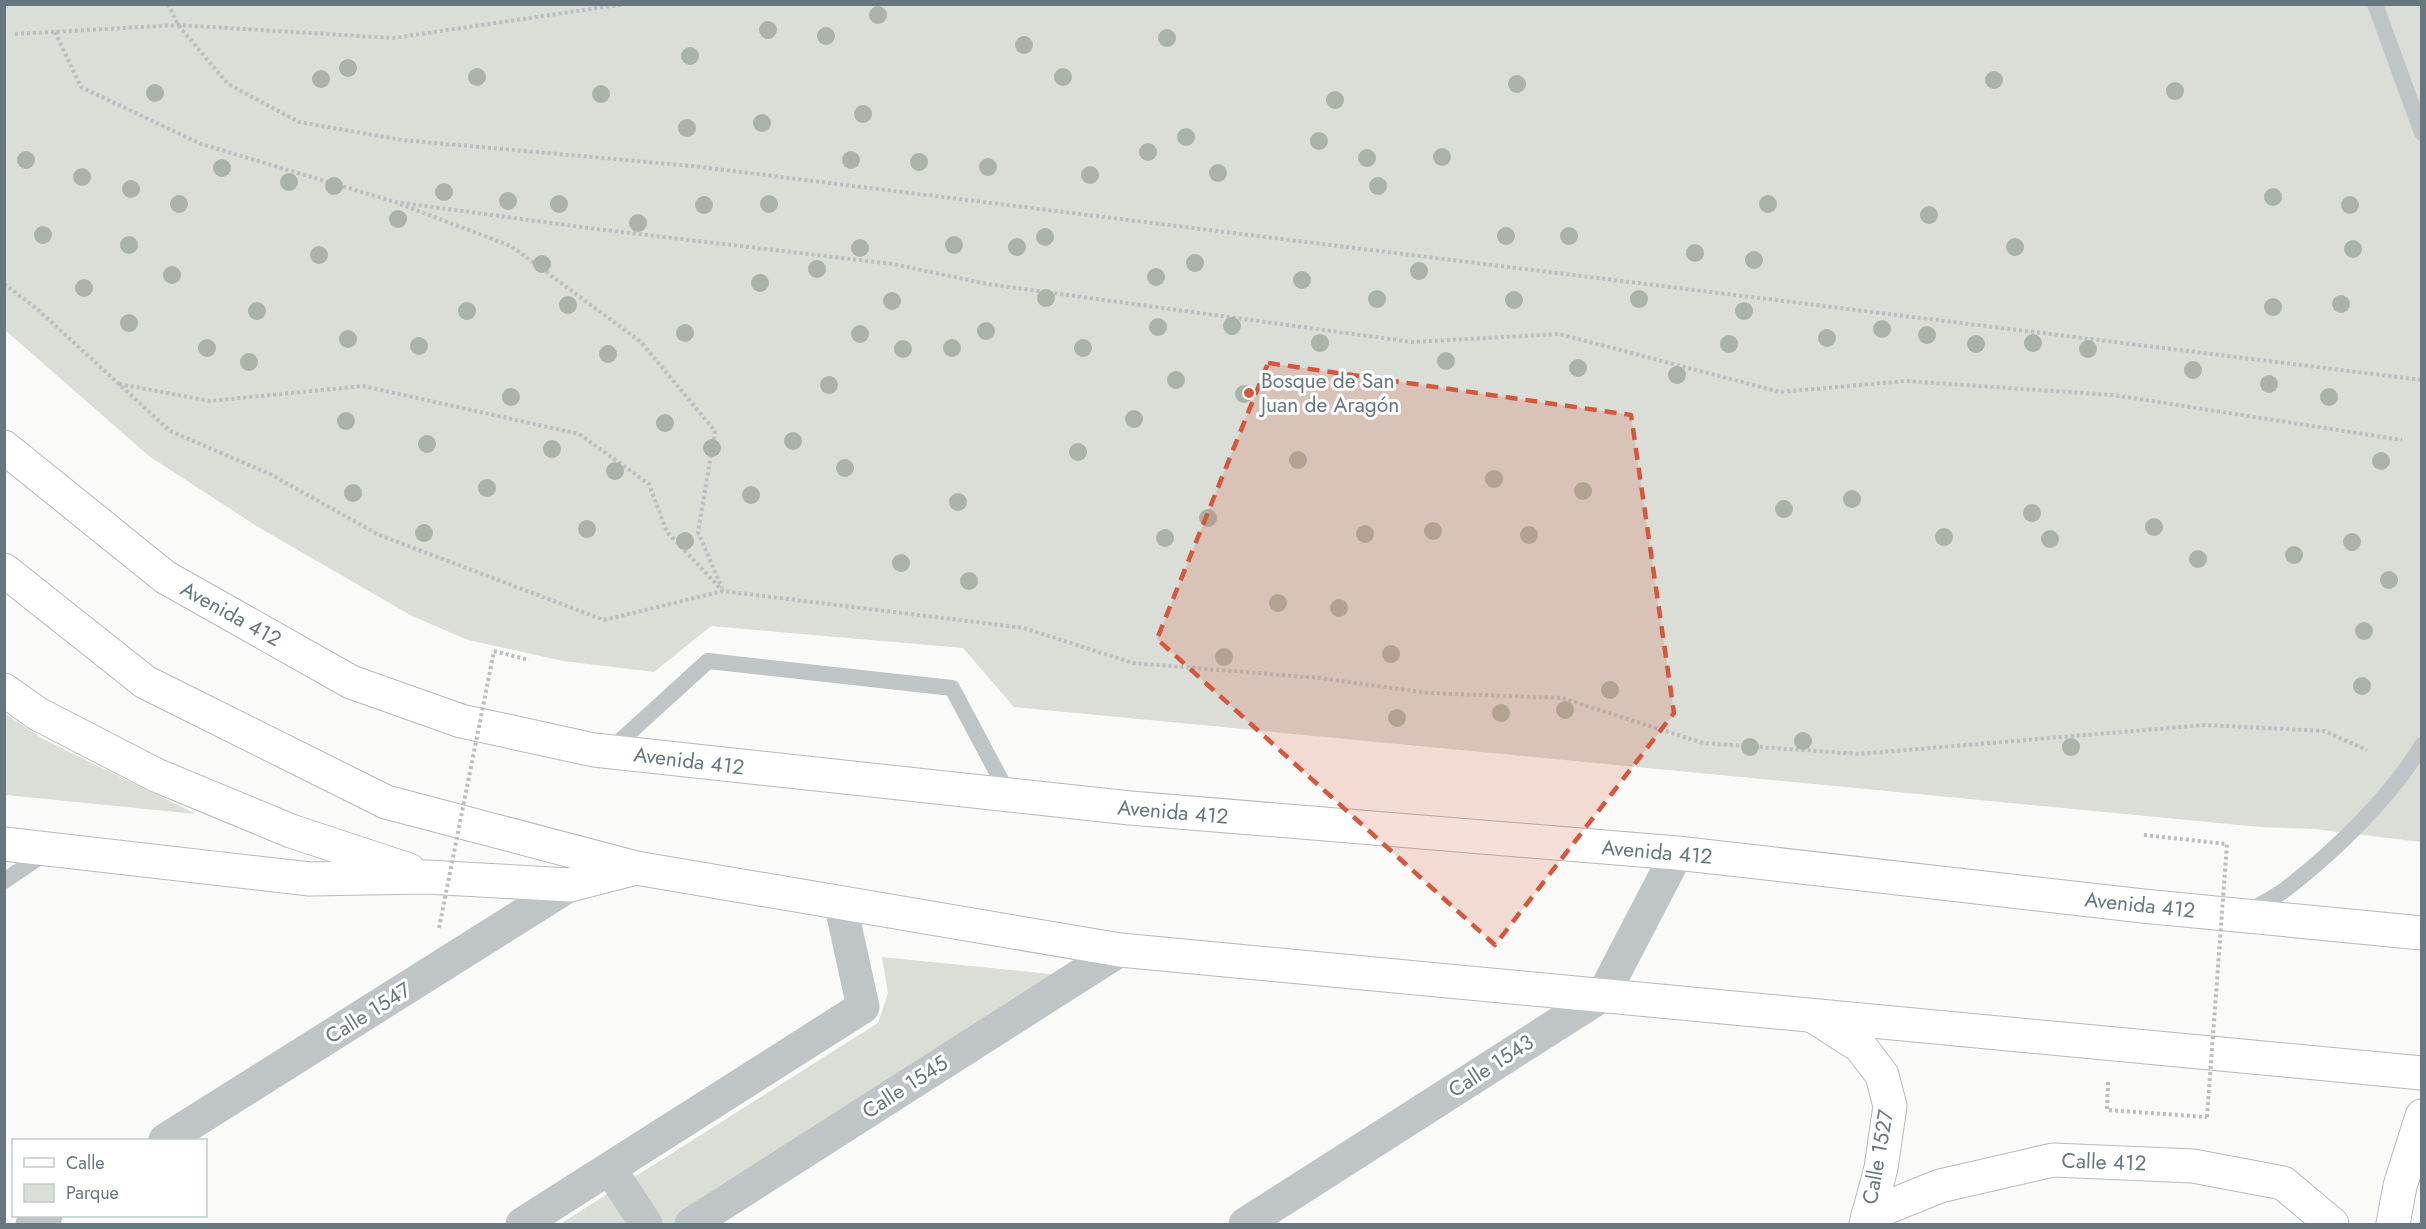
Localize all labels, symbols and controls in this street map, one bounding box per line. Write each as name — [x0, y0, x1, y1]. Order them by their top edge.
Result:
place label: Bosque de San Juan de Aragón — [1258, 366, 1399, 420]
marker: Bosque de San Juan de Aragón — [1242, 386, 1256, 400]
street label: Avenida 412 — [175, 574, 287, 654]
street label: Avenida 412 — [632, 739, 746, 783]
street label: Avenida 412 — [1116, 792, 1230, 832]
street label: Avenida 412 — [1600, 832, 1714, 872]
street label: Avenida 412 — [2083, 884, 2197, 926]
street label: Calle 1547 — [319, 975, 417, 1051]
street label: Calle 1543 — [1442, 1027, 1540, 1105]
street label: Calle 1545 — [856, 1048, 954, 1126]
street label: Calle 1527 — [1855, 1107, 1901, 1207]
legend — [12, 1139, 207, 1217]
street label: Calle 412 — [2061, 1146, 2147, 1178]
text: Calle — [66, 1150, 105, 1176]
text: Parque — [66, 1180, 119, 1206]

